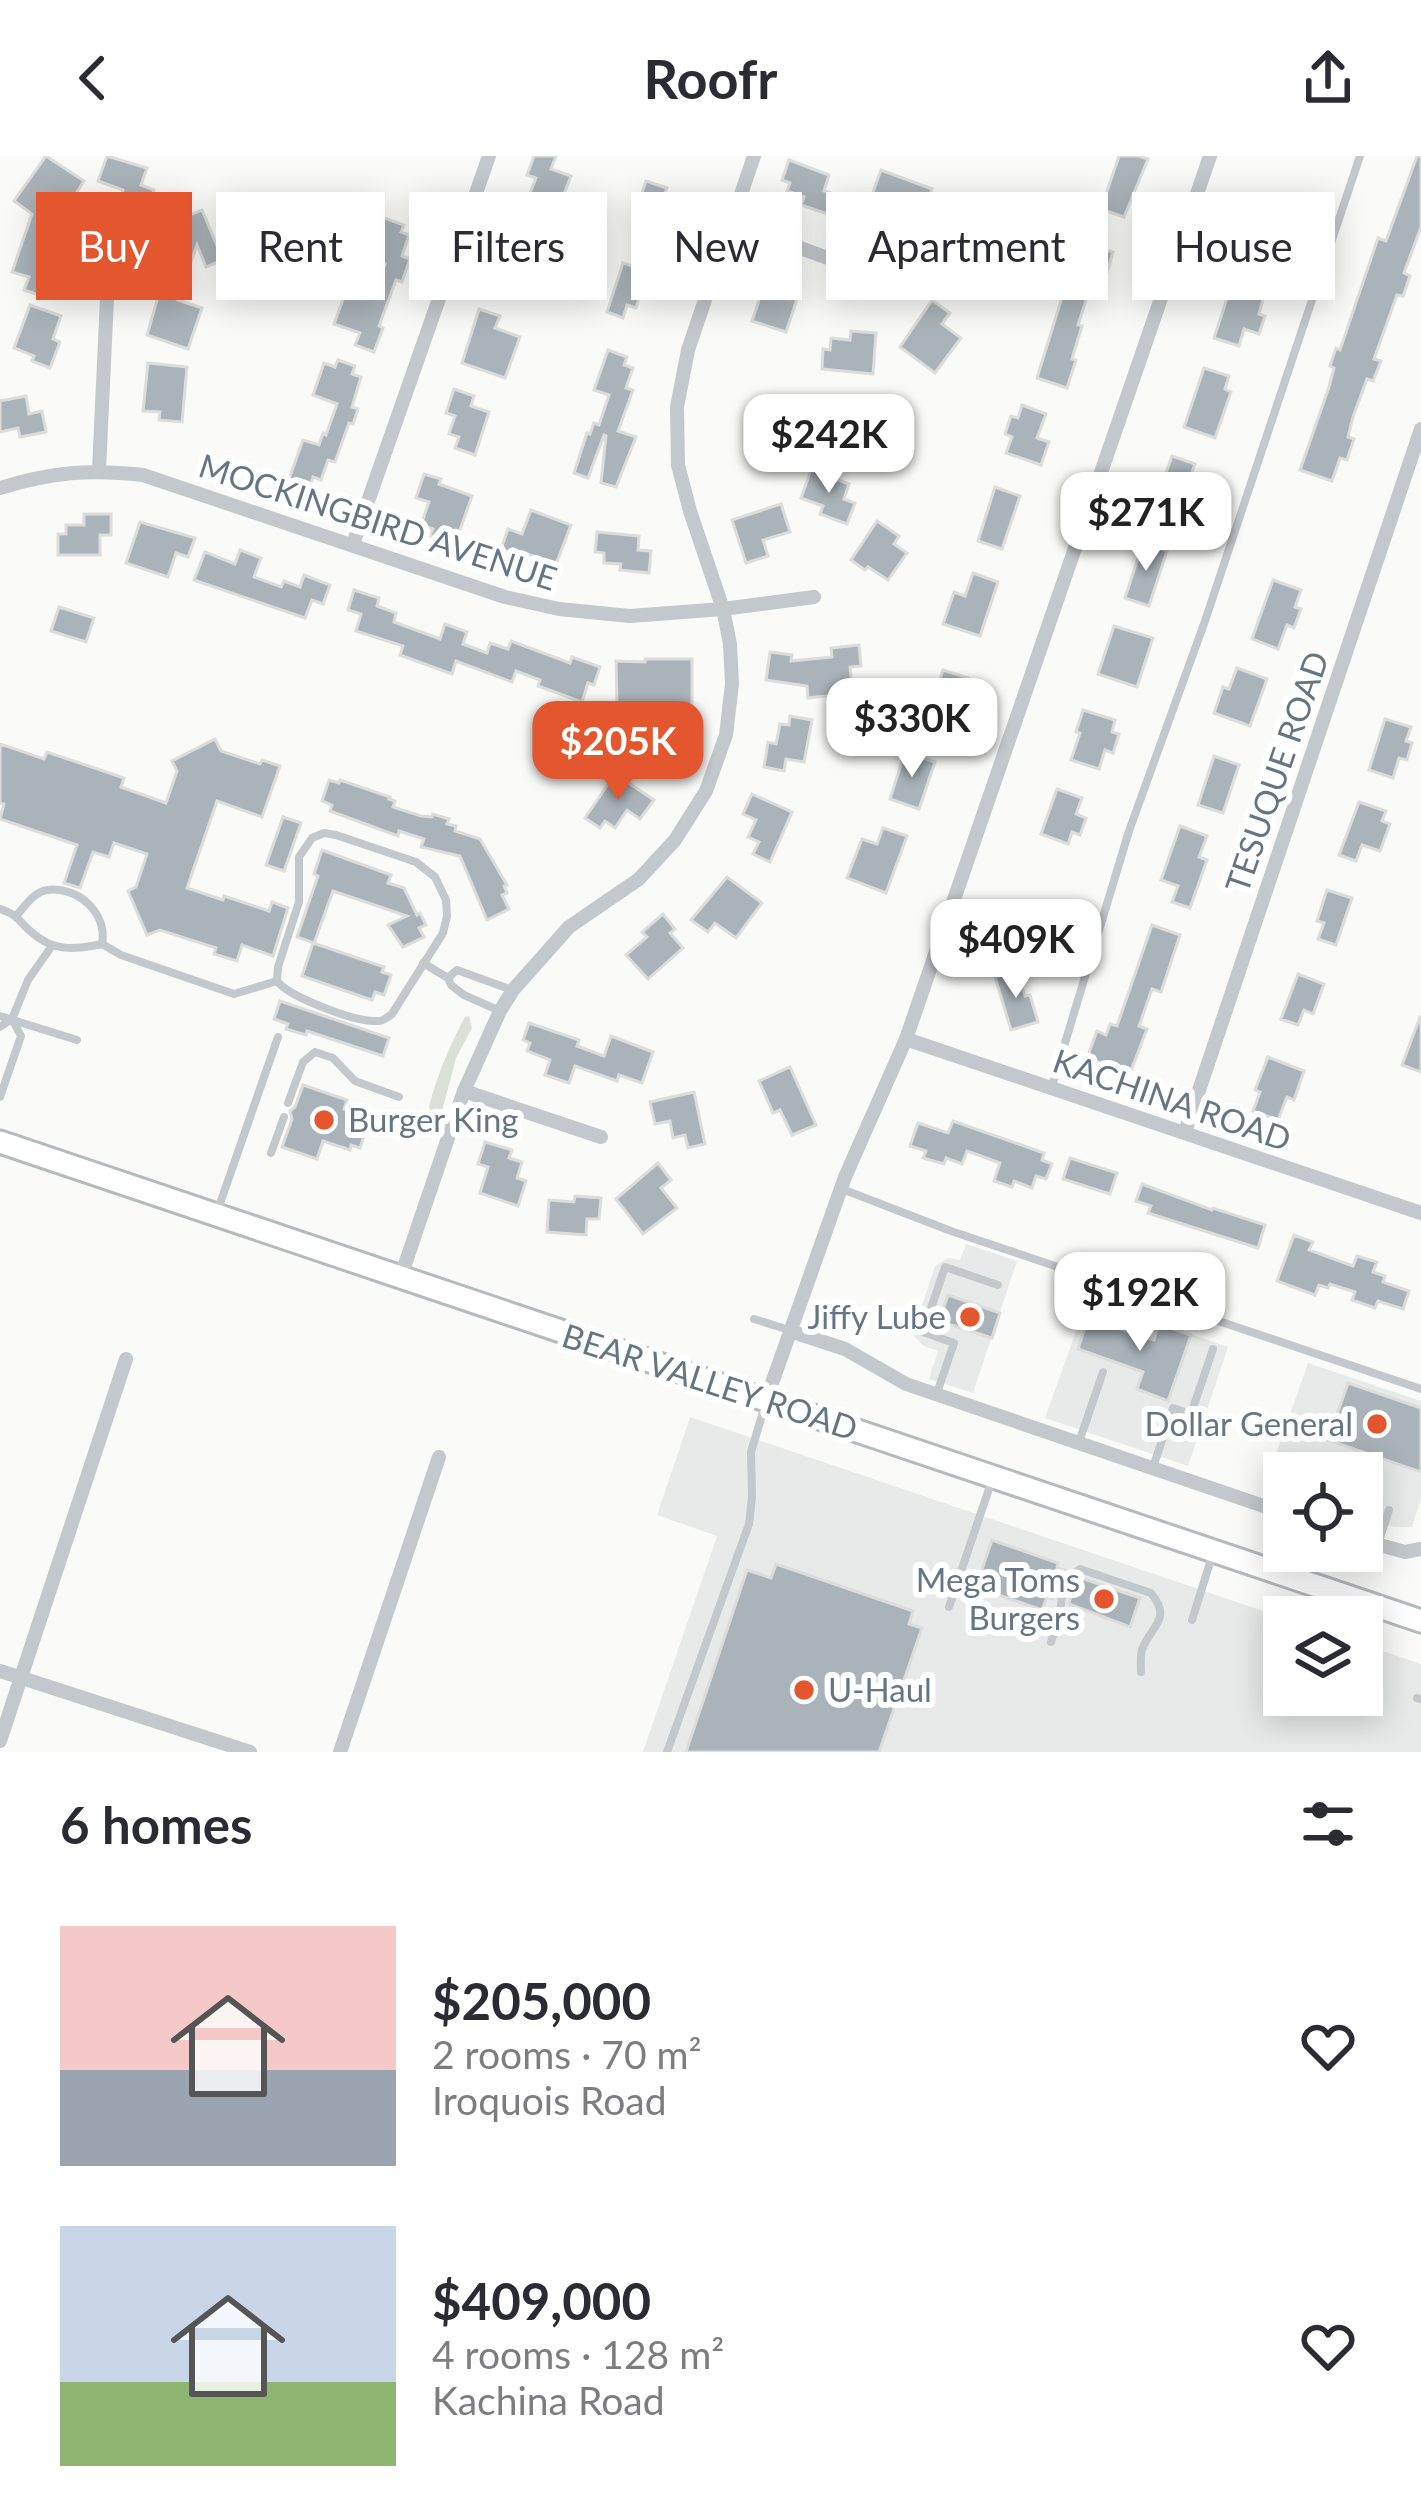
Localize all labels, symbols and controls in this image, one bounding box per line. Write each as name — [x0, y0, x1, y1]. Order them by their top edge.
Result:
icon: back — [60, 45, 126, 111]
icon: share — [1295, 45, 1361, 111]
text: Roofr — [644, 46, 777, 111]
chip: Buy — [36, 192, 192, 300]
chip: Rent — [216, 192, 385, 300]
chip: Filters — [409, 192, 607, 300]
chip: New — [631, 192, 802, 300]
chip: Apartment — [826, 192, 1108, 300]
chip: House — [1132, 192, 1335, 300]
pin: $242K — [745, 394, 913, 496]
text: $242K — [770, 410, 888, 456]
street label: MOCKINGBIRD AVENUE — [194, 444, 562, 598]
pin: $271K — [1062, 472, 1230, 574]
text: $271K — [1087, 488, 1205, 534]
street label: TESUQUE ROAD — [1216, 646, 1336, 898]
pin: $330K — [828, 678, 996, 780]
text: $330K — [853, 694, 971, 740]
pin: $205K — [534, 701, 702, 803]
text: $205K — [559, 717, 677, 763]
pin: $409K — [932, 899, 1100, 1001]
text: $409K — [957, 915, 1075, 961]
street label: KACHINA ROAD — [1048, 1040, 1296, 1158]
place label: Burger King — [348, 1099, 518, 1139]
marker: Burger King — [311, 1107, 337, 1133]
pin: $192K — [1056, 1252, 1224, 1354]
text: $192K — [1081, 1268, 1199, 1314]
place label: Jiffy Lube — [807, 1296, 946, 1336]
marker: Jiffy Lube — [957, 1304, 983, 1330]
street label: BEAR VALLEY ROAD — [558, 1314, 863, 1448]
place label: Dollar General — [1145, 1403, 1353, 1443]
marker: Dollar General — [1364, 1411, 1390, 1437]
map controls — [1263, 1452, 1383, 1716]
button: locate — [1263, 1452, 1383, 1572]
place label: Mega Toms Burgers — [916, 1559, 1080, 1637]
marker: Mega Toms Burgers — [1091, 1586, 1117, 1612]
button: layers — [1263, 1596, 1383, 1716]
place label: U-Haul — [828, 1669, 932, 1709]
marker: U-Haul — [791, 1677, 817, 1703]
icon: filters — [1295, 1791, 1361, 1857]
text: 6 homes — [60, 1794, 252, 1855]
text: $205,000 — [432, 1970, 651, 2031]
icon: home — [156, 1974, 300, 2118]
icon: heart — [1295, 2013, 1361, 2079]
text: 2 rooms · 70 m² — [432, 2031, 702, 2077]
text: Iroquois Road — [432, 2077, 667, 2123]
text: $409,000 — [432, 2270, 651, 2331]
icon: home — [156, 2274, 300, 2418]
icon: heart — [1295, 2313, 1361, 2379]
text: 4 rooms · 128 m² — [432, 2331, 724, 2377]
text: Kachina Road — [432, 2377, 664, 2423]

